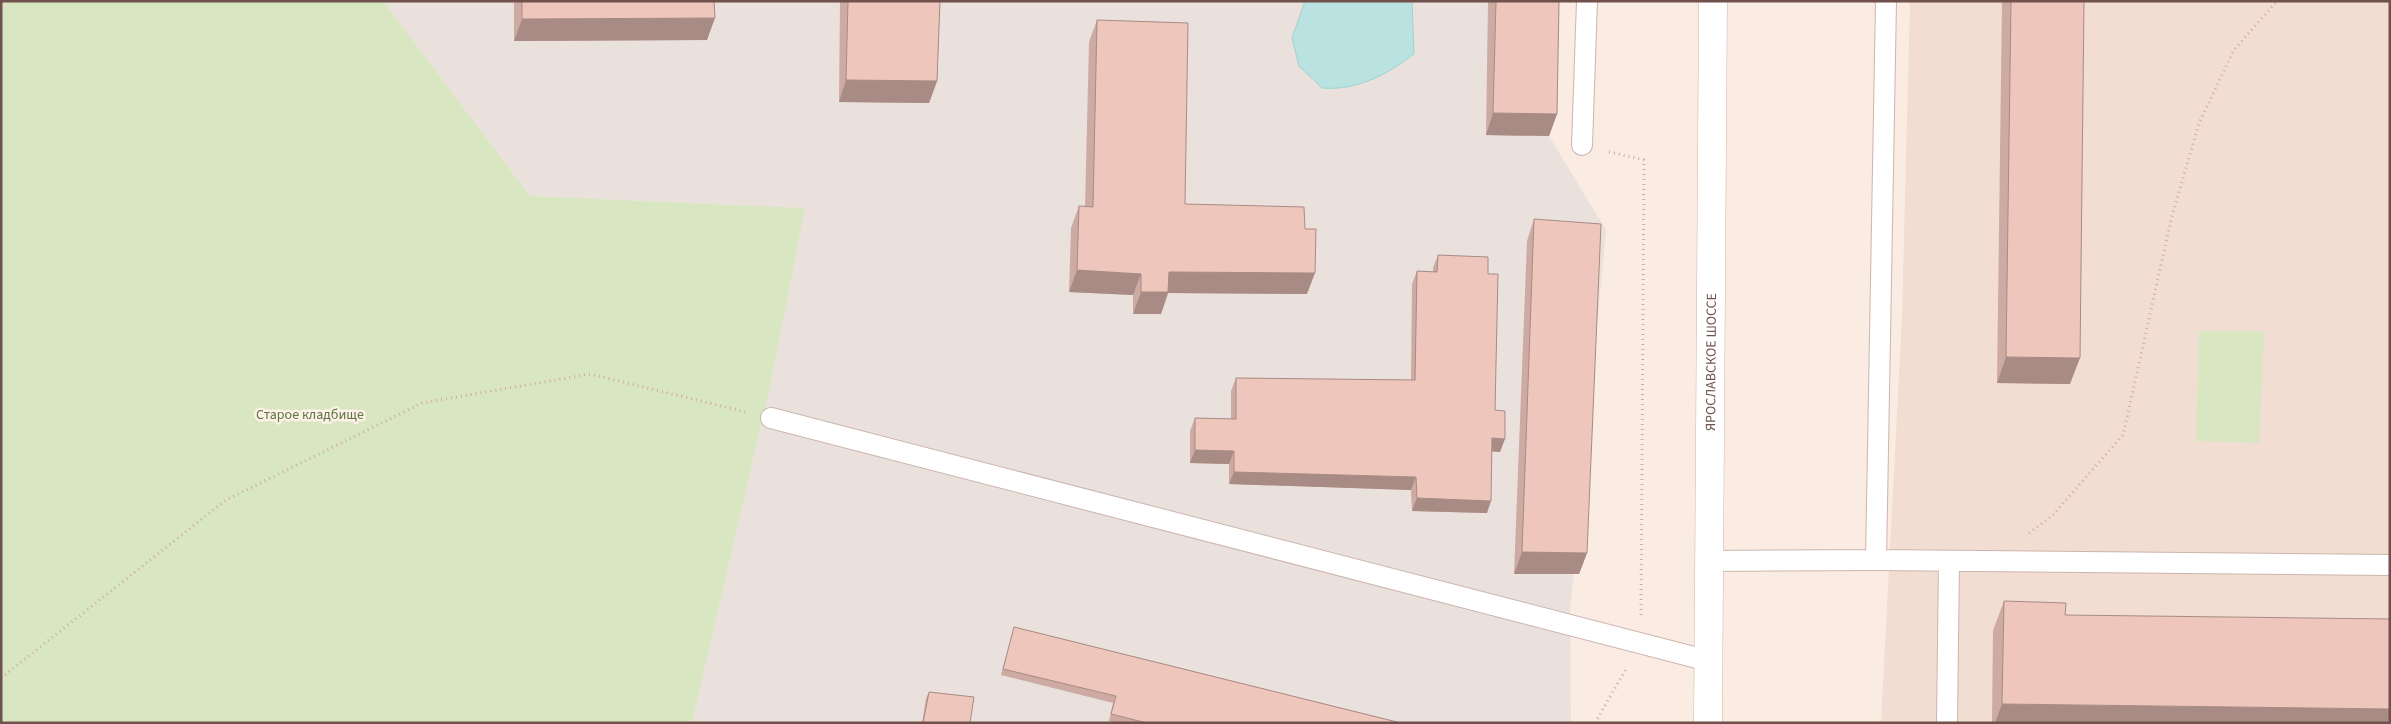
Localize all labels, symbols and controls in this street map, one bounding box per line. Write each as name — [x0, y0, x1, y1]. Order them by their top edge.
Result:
street label: ЯРОСЛАВСКОЕ ШОССЕ — [1701, 293, 1722, 431]
park label: Старое кладбище — [256, 405, 364, 425]

